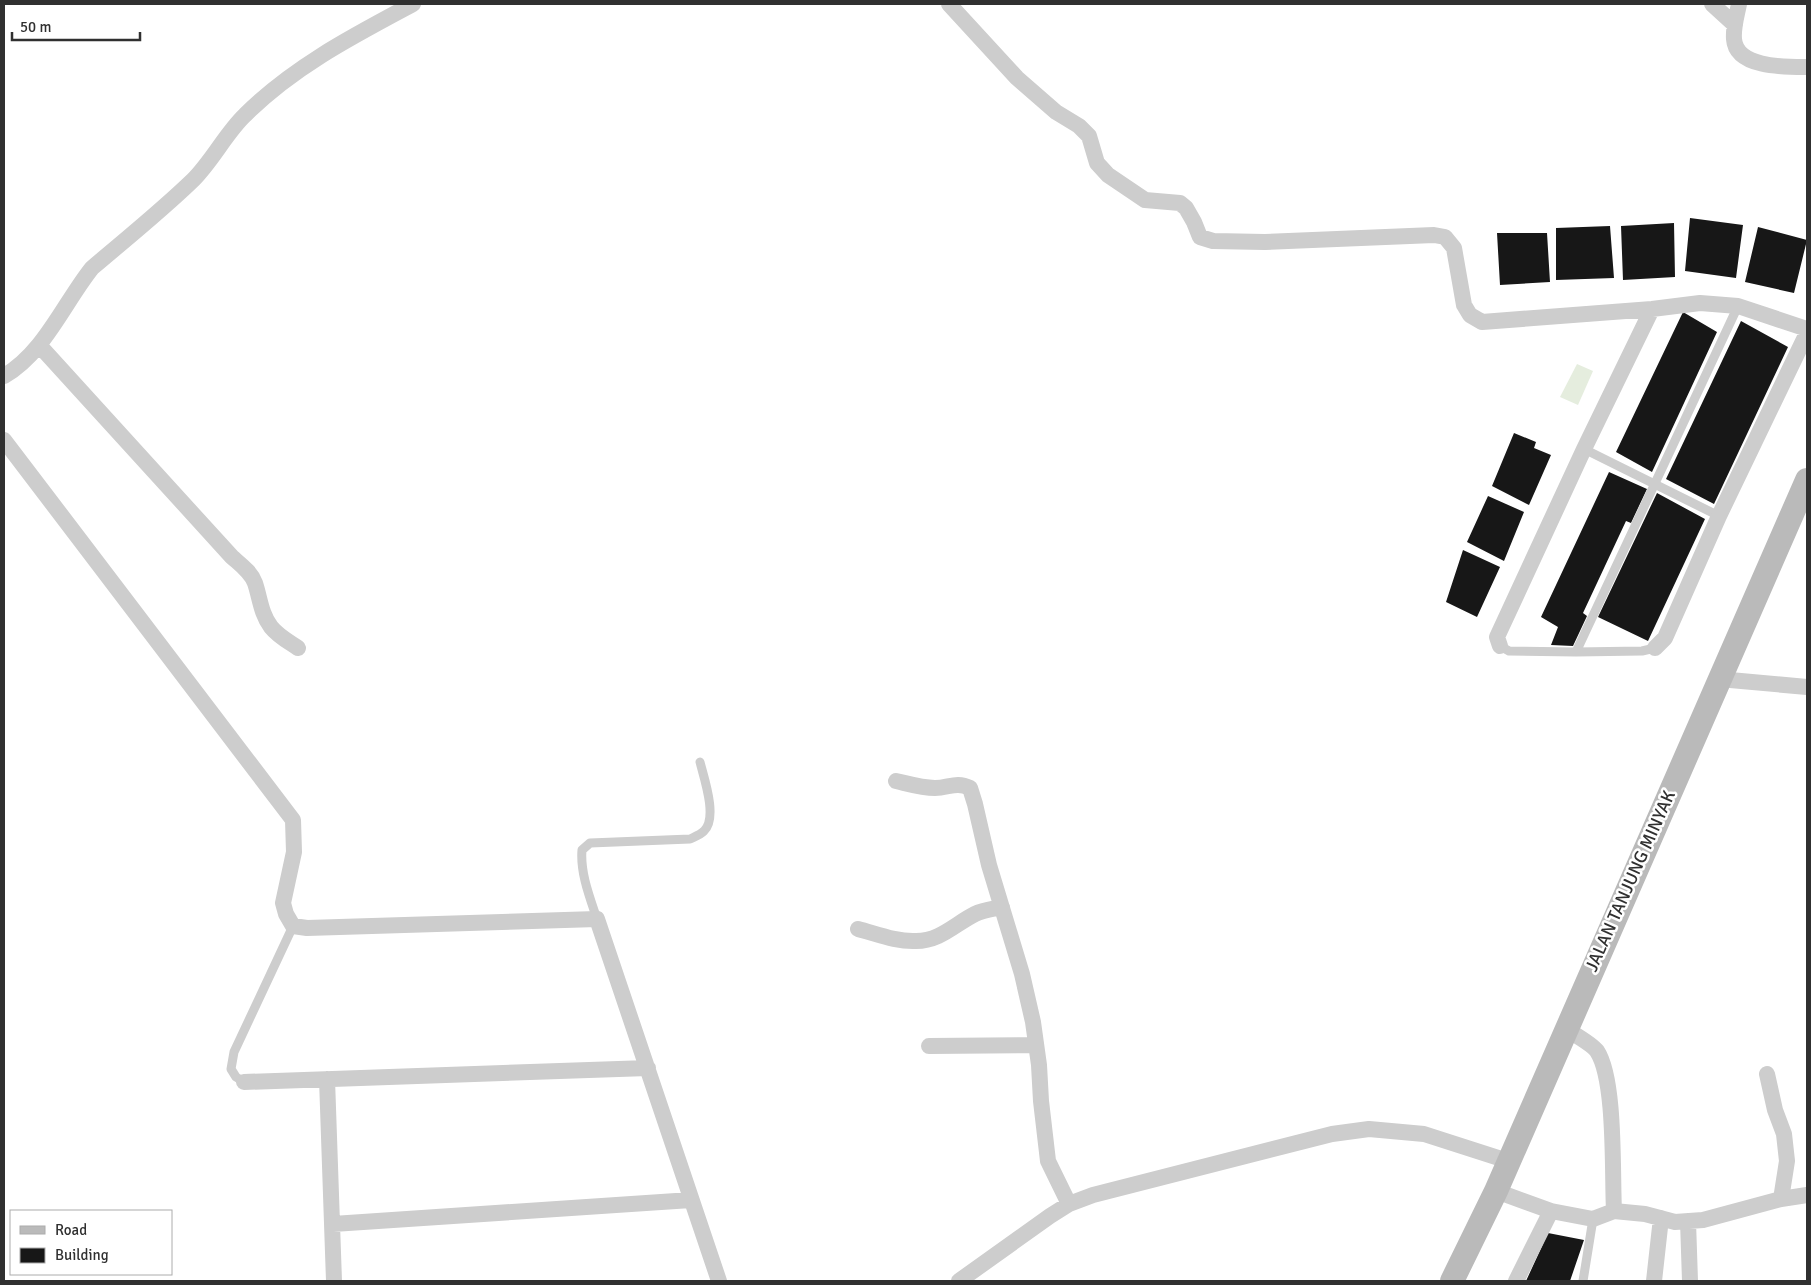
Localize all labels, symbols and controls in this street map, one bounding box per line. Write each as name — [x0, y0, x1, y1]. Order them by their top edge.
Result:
scale bar — [12, 10, 140, 42]
text: 50 m — [20, 18, 51, 36]
street label: JALAN TANJUNG MINYAK — [1580, 787, 1680, 975]
legend — [10, 1210, 172, 1275]
text: Road — [55, 1221, 87, 1239]
text: Building — [55, 1246, 109, 1264]

